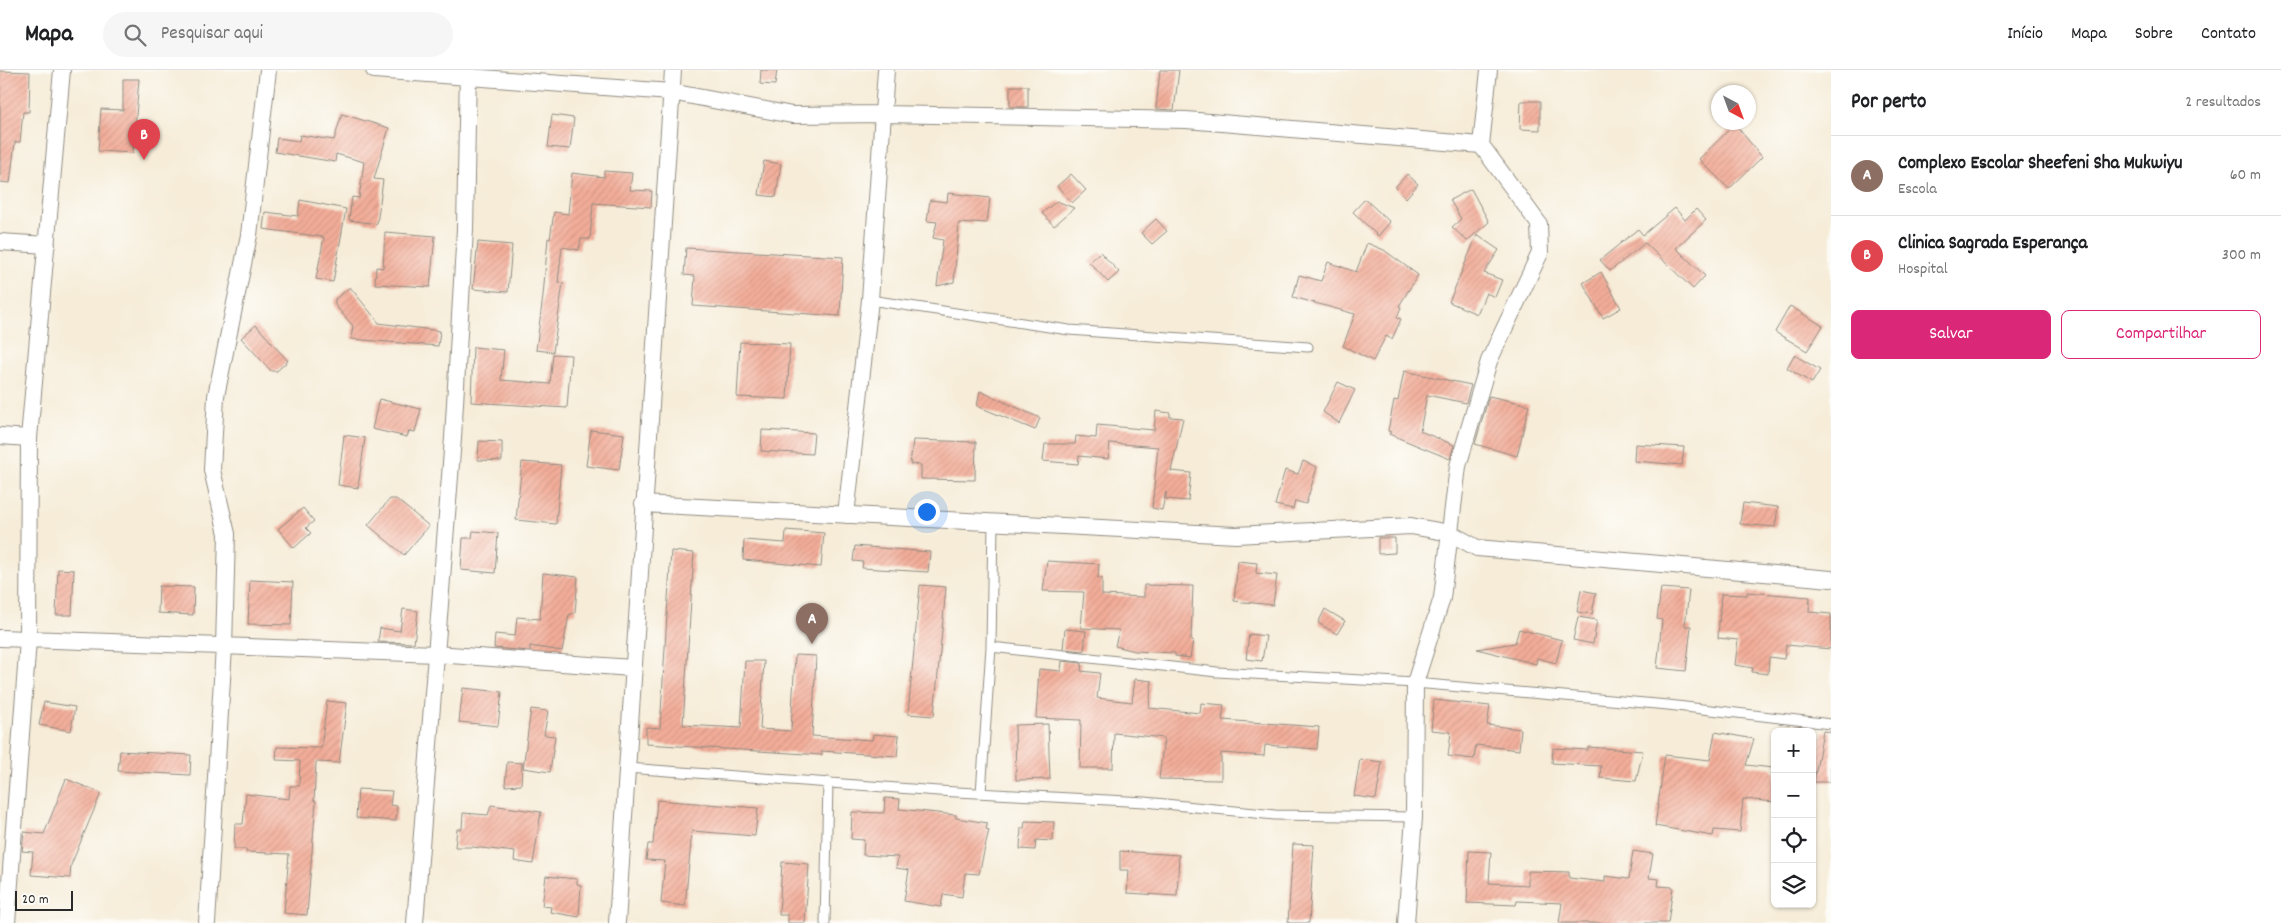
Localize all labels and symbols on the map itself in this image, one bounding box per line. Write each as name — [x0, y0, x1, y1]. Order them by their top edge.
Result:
north arrow — [1711, 85, 1756, 130]
pin: B — [128, 119, 160, 160]
your location — [914, 499, 940, 525]
pin: A — [796, 603, 828, 644]
scale bar — [15, 888, 72, 911]

